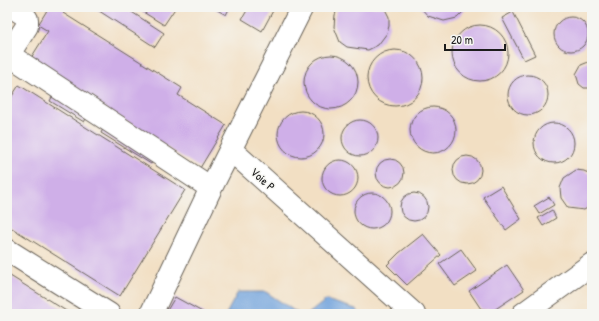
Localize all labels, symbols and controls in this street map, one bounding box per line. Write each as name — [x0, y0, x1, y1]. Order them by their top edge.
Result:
scale bar — [445, 26, 505, 52]
text: 20 m — [451, 31, 473, 48]
street label: Voie P — [247, 163, 279, 195]

